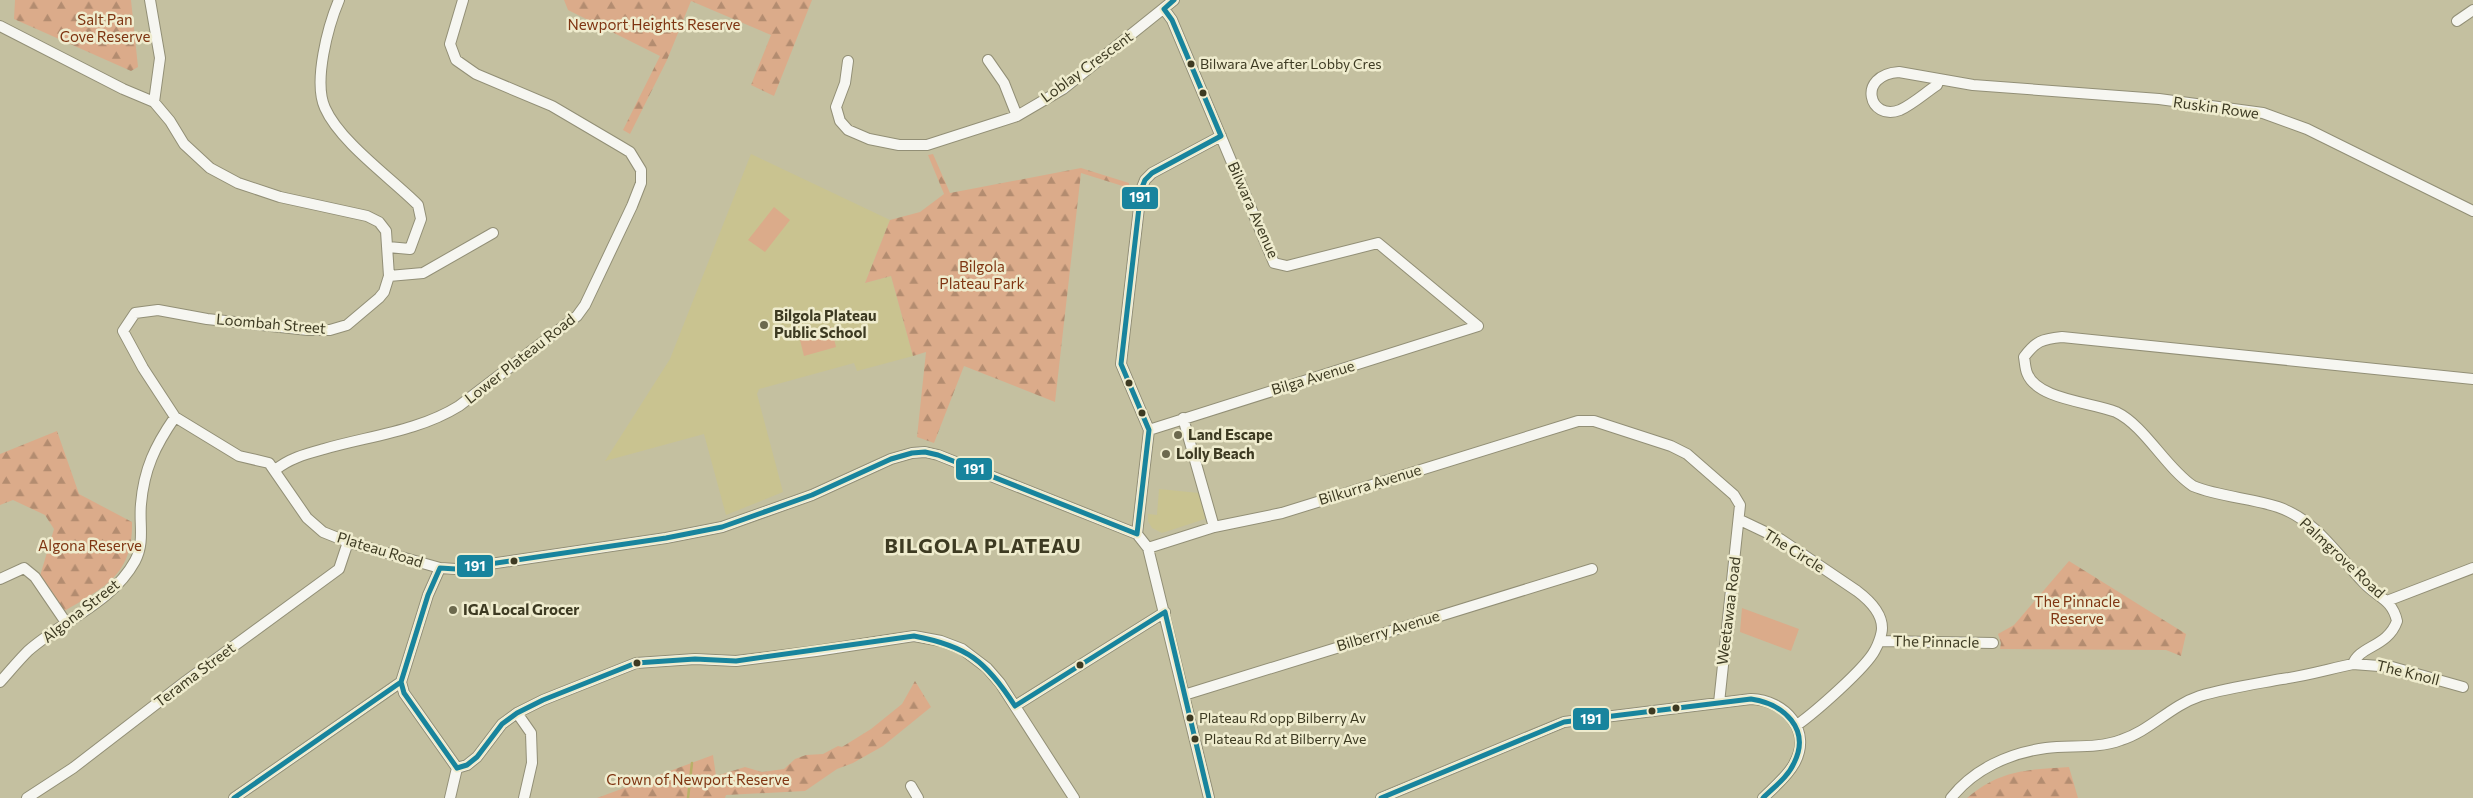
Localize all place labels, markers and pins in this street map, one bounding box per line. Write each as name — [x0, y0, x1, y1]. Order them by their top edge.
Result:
place label: Bilwara Ave after Lobby Cres — [1200, 55, 1382, 72]
marker: Bilwara Ave after Lobby Cres — [1186, 59, 1196, 69]
unlabelled marker — [1198, 88, 1208, 98]
place label: Bilgola Plateau Public School — [774, 306, 876, 341]
marker: Bilgola Plateau Public School — [758, 319, 770, 331]
unlabelled marker — [1124, 378, 1134, 388]
unlabelled marker — [1137, 408, 1147, 418]
place label: Land Escape — [1188, 425, 1273, 443]
marker: Land Escape — [1172, 429, 1184, 441]
place label: Lolly Beach — [1176, 444, 1255, 462]
marker: Lolly Beach — [1160, 448, 1172, 460]
unlabelled marker — [509, 556, 519, 566]
place label: IGA Local Grocer — [463, 600, 579, 618]
marker: IGA Local Grocer — [447, 604, 459, 616]
unlabelled marker — [632, 658, 642, 668]
unlabelled marker — [1075, 660, 1085, 670]
unlabelled marker — [1671, 703, 1681, 713]
unlabelled marker — [1647, 706, 1657, 716]
place label: Plateau Rd opp Bilberry Av — [1199, 709, 1366, 726]
marker: Plateau Rd opp Bilberry Av — [1185, 713, 1195, 723]
place label: Plateau Rd at Bilberry Ave — [1204, 730, 1366, 747]
marker: Plateau Rd at Bilberry Ave — [1190, 734, 1200, 744]

